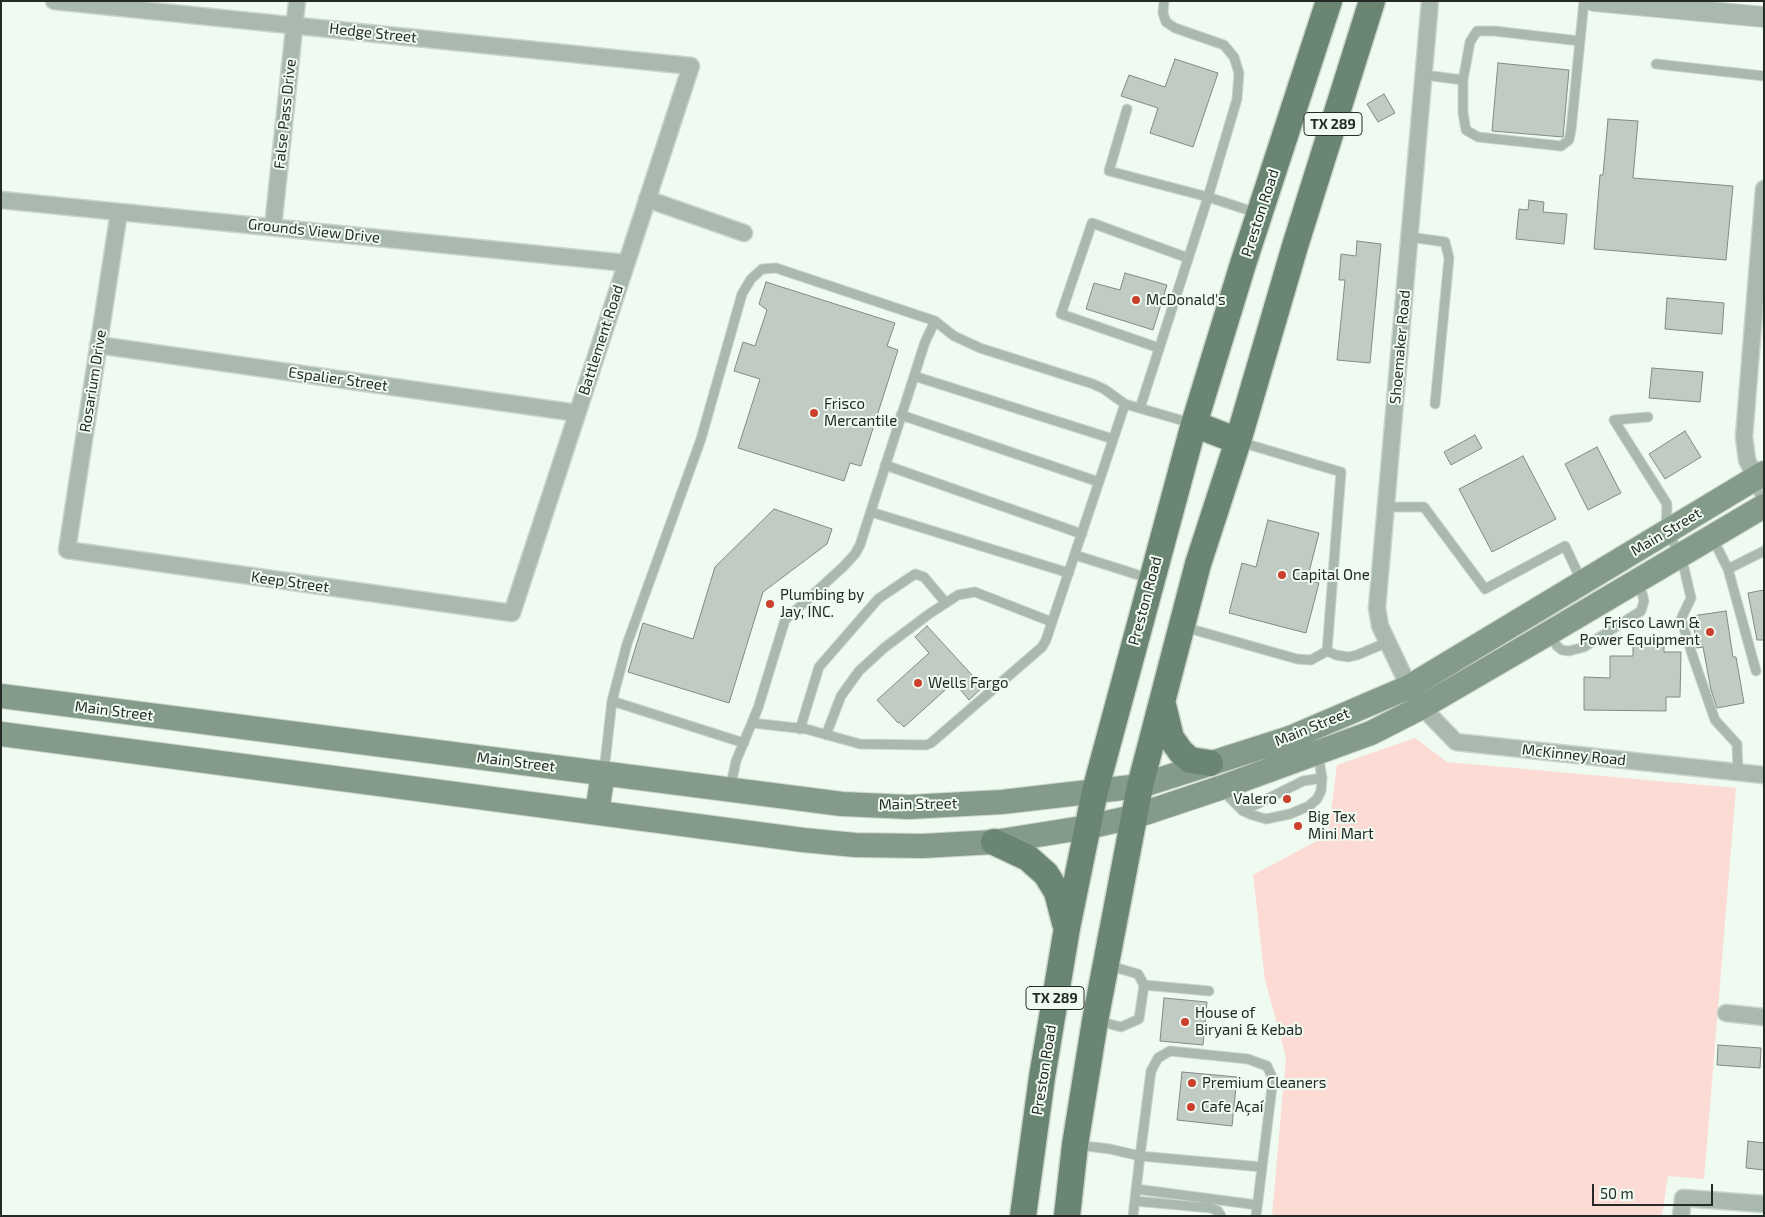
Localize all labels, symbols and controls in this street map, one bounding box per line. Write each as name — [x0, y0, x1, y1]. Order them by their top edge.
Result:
street label: Hedge Street — [328, 19, 418, 47]
street label: False Pass Drive — [270, 58, 300, 170]
road number: TX 289 — [1304, 112, 1362, 136]
street label: Preston Road — [1237, 167, 1283, 259]
street label: Grounds View Drive — [247, 215, 381, 247]
street label: Battlement Road — [575, 283, 627, 397]
street label: Shoemaker Road — [1386, 289, 1414, 405]
place label: McDonald's — [1146, 291, 1226, 309]
marker: McDonald's — [1130, 294, 1142, 306]
street label: Rosarium Drive — [76, 328, 110, 434]
street label: Espalier Street — [287, 363, 389, 395]
place label: Frisco Mercantile — [824, 395, 897, 430]
marker: Frisco Mercantile — [808, 407, 820, 419]
street label: Main Street — [1628, 504, 1704, 560]
street label: Preston Road — [1125, 555, 1165, 647]
place label: Capital One — [1292, 566, 1370, 584]
street label: Keep Street — [250, 568, 330, 596]
marker: Capital One — [1276, 569, 1288, 581]
place label: Plumbing by Jay, INC. — [780, 586, 864, 621]
marker: Plumbing by Jay, INC. — [764, 598, 776, 610]
place label: Frisco Lawn & Power Equipment — [1579, 614, 1700, 649]
marker: Frisco Lawn & Power Equipment — [1704, 626, 1716, 638]
place label: Wells Fargo — [928, 674, 1009, 692]
marker: Wells Fargo — [912, 677, 924, 689]
street label: Main Street — [74, 697, 154, 725]
street label: Main Street — [1272, 704, 1352, 750]
street label: McKinney Road — [1521, 741, 1627, 769]
street label: Main Street — [476, 748, 556, 776]
place label: Valero — [1233, 790, 1277, 808]
marker: Valero — [1281, 793, 1293, 805]
street label: Main Street — [878, 794, 958, 814]
place label: Big Tex Mini Mart — [1308, 808, 1374, 843]
marker: Big Tex Mini Mart — [1292, 820, 1304, 832]
road number: TX 289 — [1026, 986, 1084, 1010]
place label: House of Biryani & Kebab — [1195, 1004, 1303, 1039]
marker: House of Biryani & Kebab — [1179, 1016, 1191, 1028]
street label: Preston Road — [1028, 1024, 1060, 1116]
place label: Premium Cleaners — [1202, 1074, 1326, 1092]
marker: Premium Cleaners — [1186, 1077, 1198, 1089]
place label: Cafe Açaí — [1201, 1098, 1263, 1116]
marker: Cafe Açaí — [1185, 1101, 1197, 1113]
scale bar — [1595, 1174, 1716, 1206]
text: 50 m — [1600, 1184, 1634, 1202]

